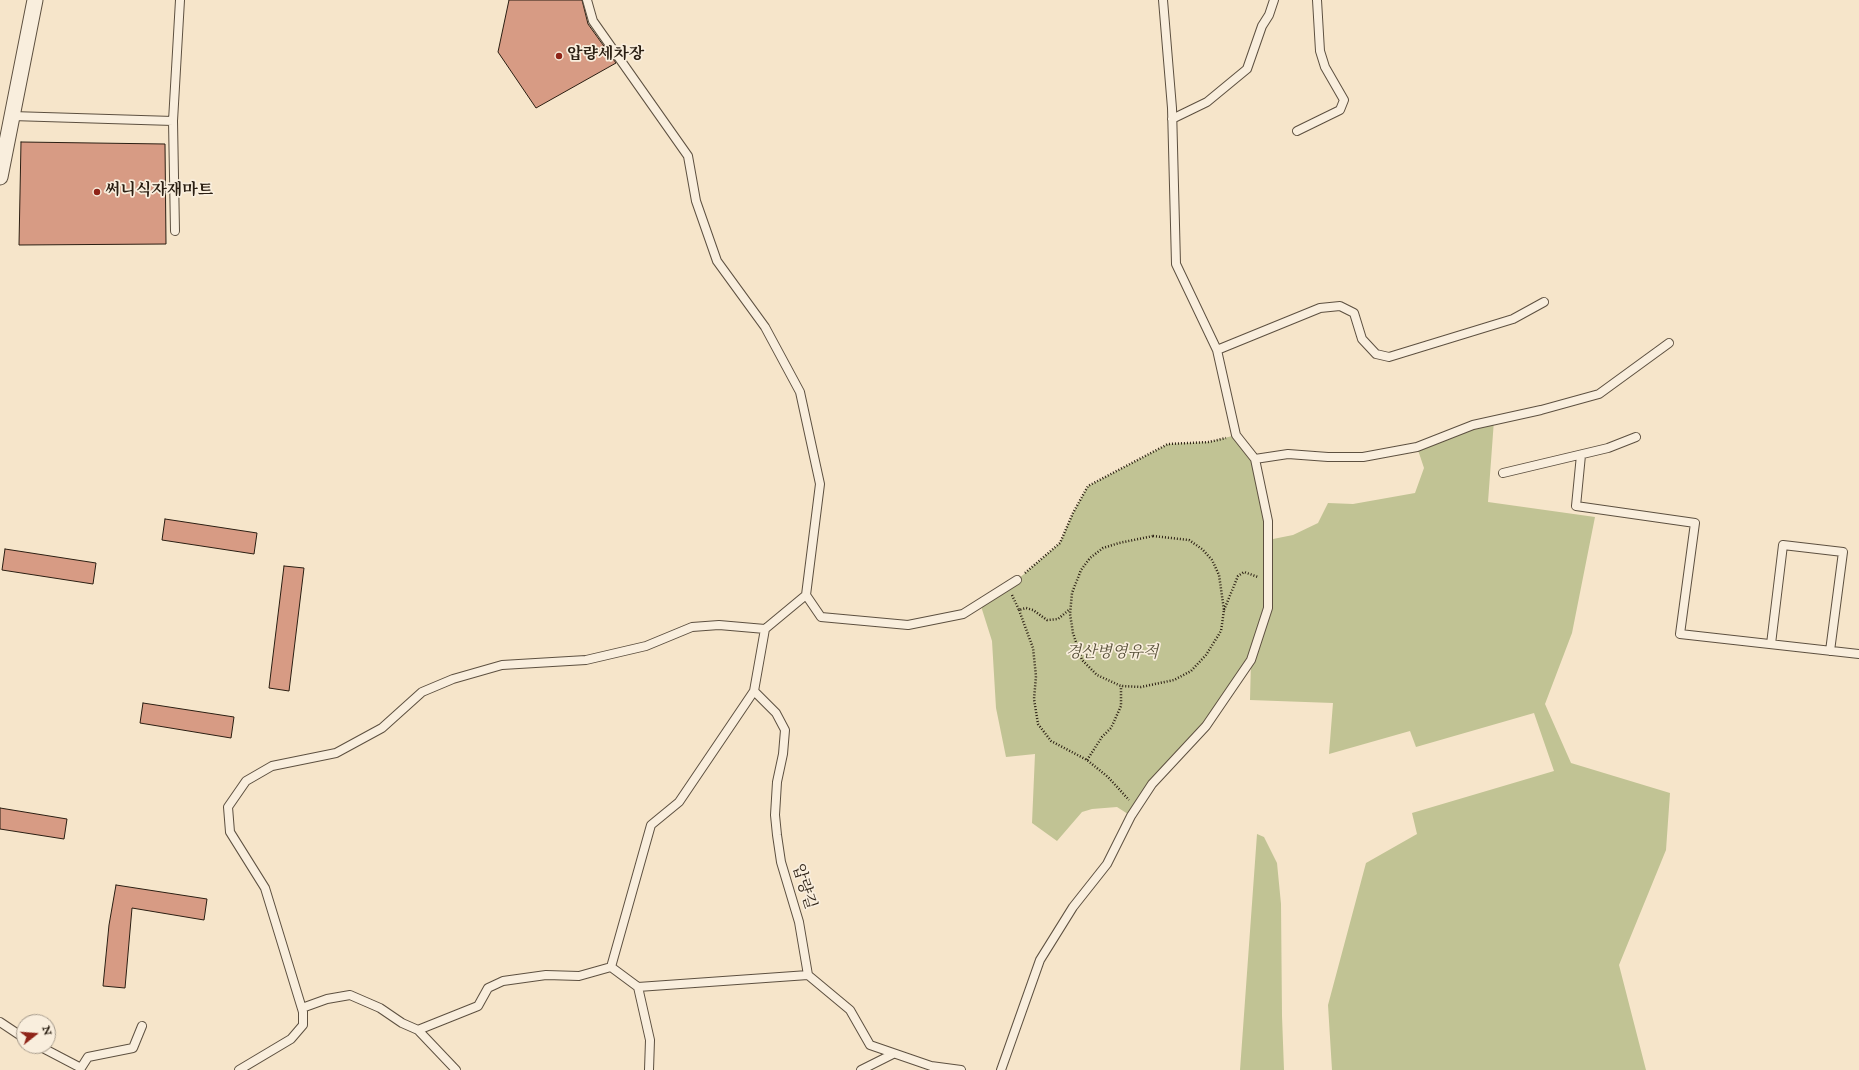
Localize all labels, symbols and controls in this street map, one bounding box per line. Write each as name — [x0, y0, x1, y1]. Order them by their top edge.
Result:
place label: 압량세차장 — [567, 46, 644, 66]
marker: 압량세차장 — [554, 51, 564, 61]
place label: 써니식자재마트 — [105, 182, 213, 202]
marker: 써니식자재마트 — [92, 187, 102, 197]
park label: 경산병영유적 — [1066, 644, 1158, 664]
street label: 압량길 — [787, 862, 819, 912]
north arrow — [16, 1014, 56, 1054]
text: N — [38, 1024, 55, 1037]

